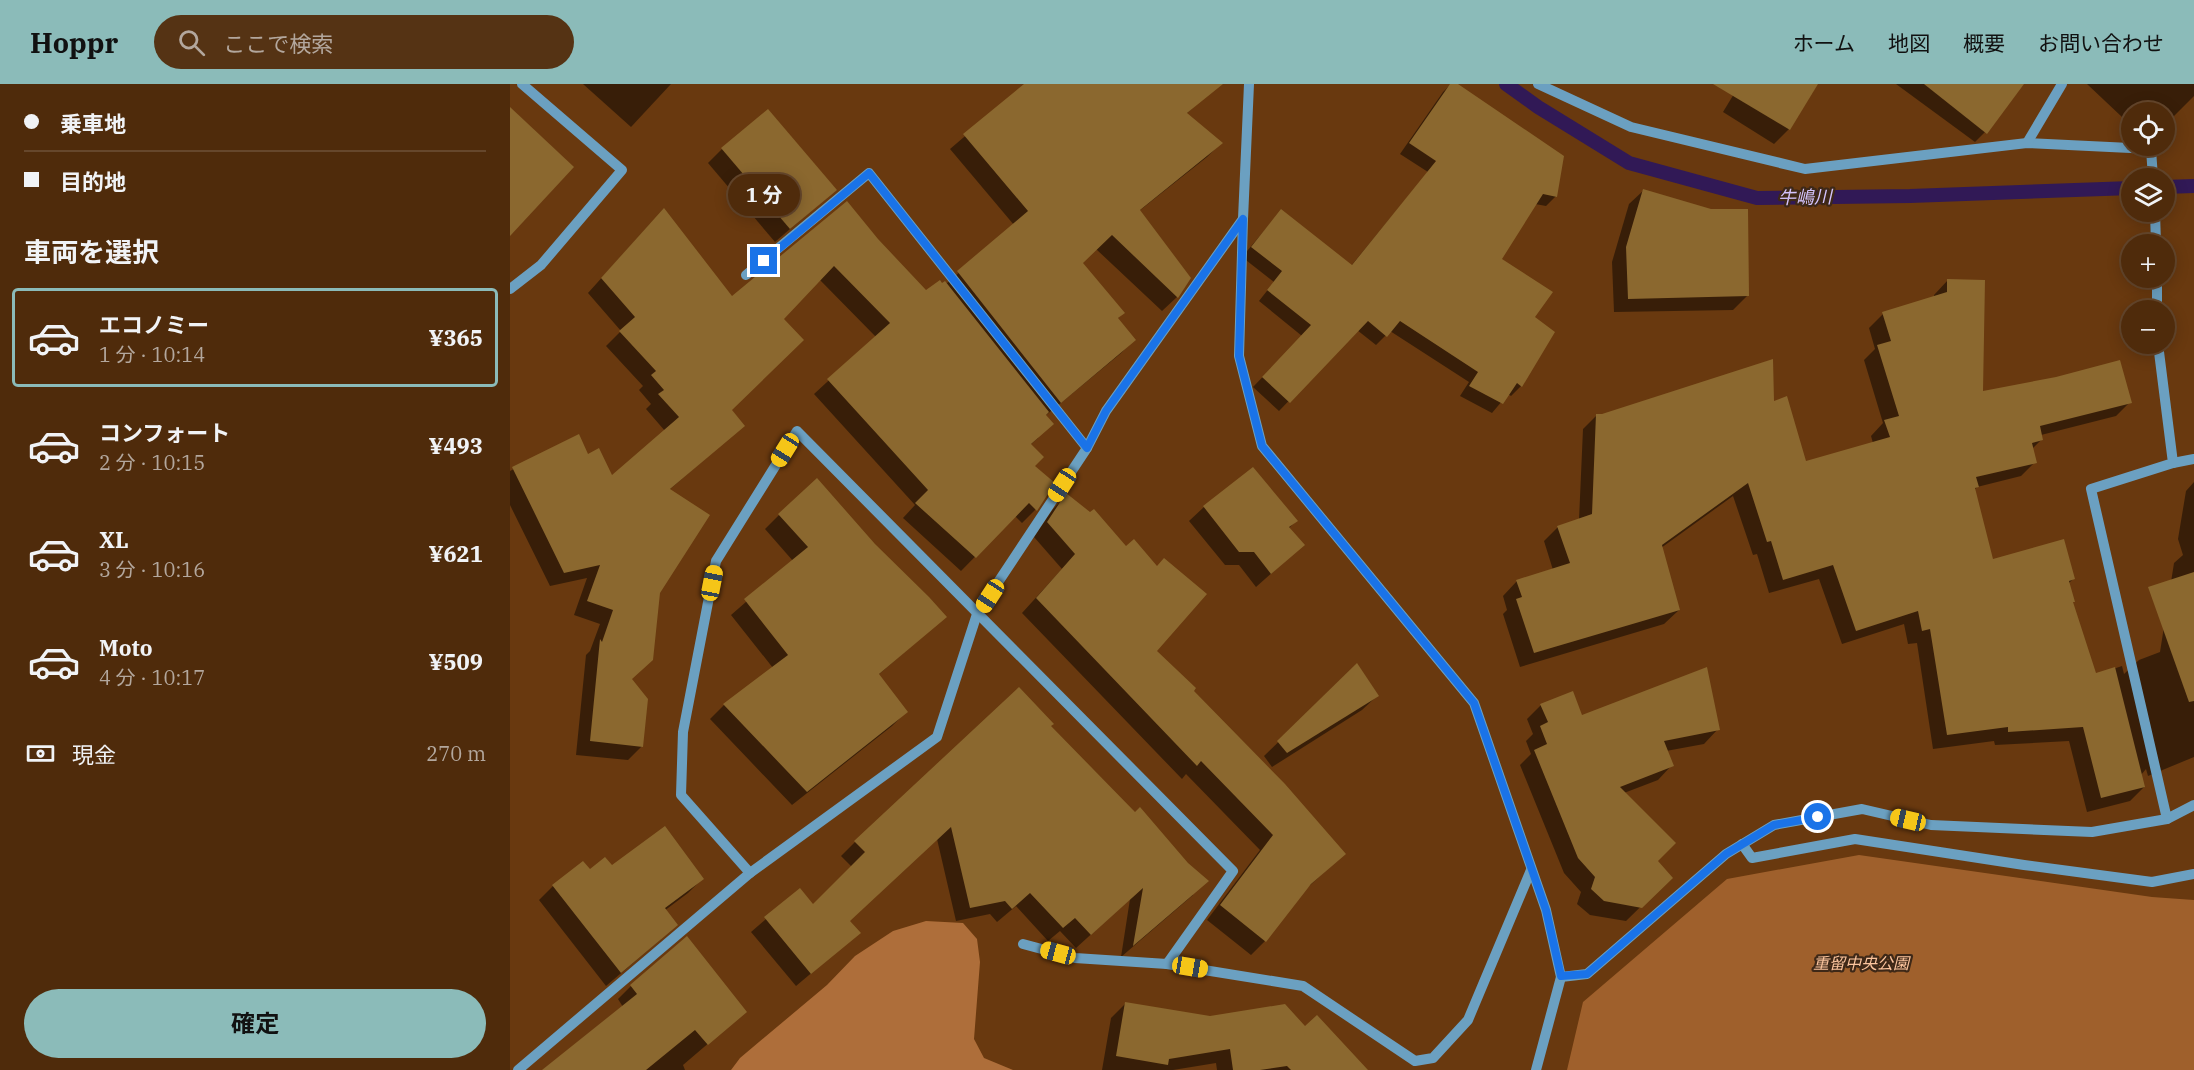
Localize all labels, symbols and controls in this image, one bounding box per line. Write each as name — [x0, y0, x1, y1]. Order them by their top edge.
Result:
search box — [154, 15, 574, 69]
text: Hoppr — [30, 24, 118, 61]
icon: search — [175, 26, 208, 59]
text: ここで検索 — [223, 29, 333, 58]
text: ホーム — [1793, 29, 1855, 57]
text: 地図 — [1888, 29, 1930, 57]
text: 概要 — [1963, 29, 2005, 57]
text: お問い合わせ — [2038, 29, 2164, 57]
map controls — [2121, 102, 2175, 354]
button: locate — [2121, 102, 2175, 156]
text: 乗車地 — [60, 109, 126, 138]
text: 目的地 — [60, 167, 126, 196]
button: layers — [2121, 168, 2175, 222]
callout: 1 分 — [728, 174, 800, 216]
text: 1 分 — [746, 181, 782, 208]
water label: 牛嶋川 — [1778, 185, 1834, 209]
text: 車両を選択 — [24, 234, 159, 269]
button: + — [2121, 234, 2175, 288]
route end — [750, 247, 777, 274]
button: − — [2121, 300, 2175, 354]
text: エコノミー — [99, 310, 209, 339]
icon: car — [27, 311, 81, 365]
text: ¥365 — [428, 323, 483, 352]
text: 1 分 · 10:14 — [99, 341, 205, 368]
text: コンフォート — [99, 418, 230, 447]
icon: car — [27, 419, 81, 473]
car — [768, 430, 802, 470]
text: ¥493 — [428, 431, 483, 460]
text: 2 分 · 10:15 — [99, 449, 205, 476]
car — [1045, 465, 1079, 505]
text: XL — [99, 525, 129, 554]
icon: car — [27, 527, 81, 581]
text: ¥621 — [428, 539, 483, 568]
text: 3 分 · 10:16 — [99, 556, 205, 583]
car — [700, 564, 724, 602]
car — [973, 576, 1007, 616]
text: Moto — [99, 633, 153, 662]
icon: car — [27, 635, 81, 689]
text: ¥509 — [428, 647, 483, 676]
text: 4 分 · 10:17 — [99, 664, 205, 691]
icon: cash — [24, 737, 57, 770]
text: 現金 — [72, 740, 116, 769]
text: 270 m — [426, 740, 486, 767]
route start — [1804, 803, 1831, 830]
car — [1888, 807, 1928, 833]
car — [1038, 940, 1078, 966]
park label: 重留中央公園 — [1813, 953, 1911, 973]
car — [1171, 955, 1209, 979]
button: 確定 — [24, 989, 486, 1058]

